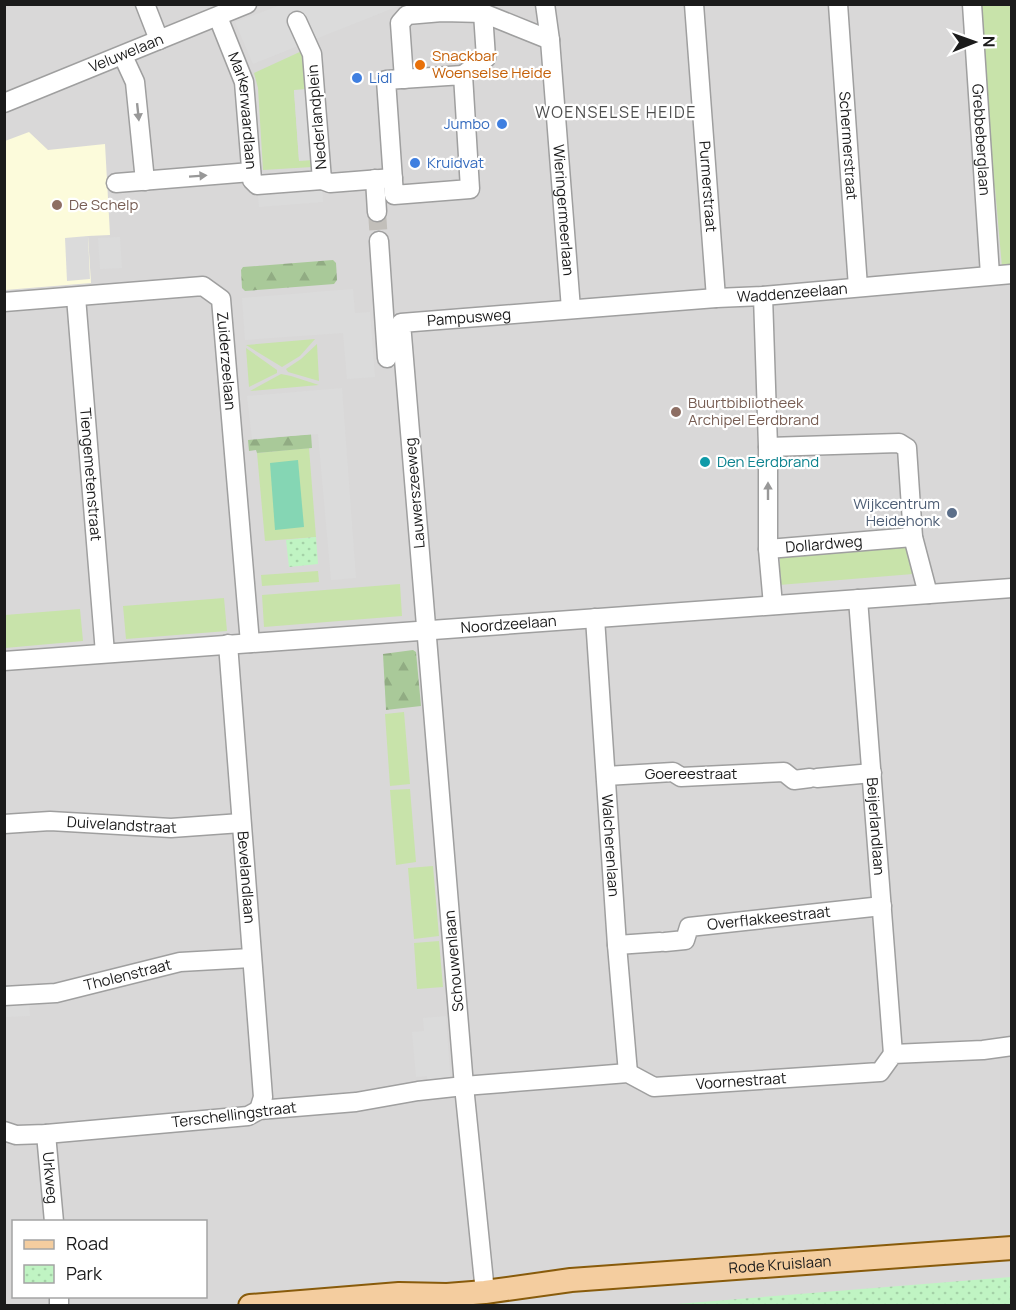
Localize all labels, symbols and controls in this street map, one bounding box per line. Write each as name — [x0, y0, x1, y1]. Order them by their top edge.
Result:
north arrow — [944, 12, 1004, 72]
street label: Veluwelaan — [86, 28, 166, 77]
text: N — [978, 36, 1000, 48]
place label: Snackbar Woenselse Heide — [432, 45, 552, 83]
street label: Markerwaardlaan — [223, 49, 262, 170]
marker: Snackbar Woenselse Heide — [413, 58, 427, 72]
street label: Nederlandplein — [301, 64, 332, 170]
place label: Lidl — [369, 67, 393, 88]
marker: Lidl — [350, 71, 364, 85]
street label: Grebbeberglaan — [967, 83, 996, 196]
street label: Schermerstraat — [834, 91, 863, 201]
district label: WOENSELSE HEIDE — [535, 101, 697, 123]
one-way arrow — [133, 103, 143, 122]
place label: Jumbo — [444, 113, 490, 134]
marker: Jumbo — [495, 117, 509, 131]
street label: Purmerstraat — [694, 140, 722, 233]
street label: Wieringermeerlaan — [548, 144, 579, 277]
place label: Kruidvat — [427, 152, 484, 173]
marker: Kruidvat — [408, 156, 422, 170]
one-way arrow — [188, 172, 207, 181]
place label: De Schelp — [69, 194, 139, 215]
marker: De Schelp — [50, 198, 64, 212]
street label: Waddenzeelaan — [736, 278, 848, 307]
street label: Pampusweg — [426, 303, 512, 331]
street label: Zuiderzeelaan — [212, 311, 241, 411]
place label: Buurtbibliotheek Archipel Eerdbrand — [688, 392, 819, 430]
marker: Buurtbibliotheek Archipel Eerdbrand — [669, 405, 683, 419]
street label: Tiengemetenstraat — [75, 407, 107, 542]
street label: Lauwerszeeweg — [399, 437, 430, 549]
place label: Den Eerdbrand — [717, 451, 819, 472]
marker: Den Eerdbrand — [698, 455, 712, 469]
one-way arrow — [763, 481, 773, 500]
place label: Wijkcentrum Heidehonk — [853, 493, 941, 531]
marker: Wijkcentrum Heidehonk — [945, 506, 959, 520]
street label: Dollardweg — [784, 530, 863, 558]
street label: Noordzeelaan — [460, 610, 557, 638]
street label: Goereestraat — [645, 763, 737, 784]
street label: Beijerlandlaan — [862, 777, 890, 876]
street label: Walcherenlaan — [597, 793, 625, 898]
street label: Duivelandstraat — [66, 811, 177, 838]
street label: Bevelandlaan — [232, 830, 261, 924]
street label: Overflakkeestraat — [706, 901, 832, 935]
street label: Schouwenlaan — [439, 909, 468, 1013]
street label: Tholenstraat — [82, 954, 174, 996]
street label: Voornestraat — [695, 1067, 787, 1094]
street label: Terschellingstraat — [170, 1096, 297, 1133]
street label: Urkweg — [38, 1151, 63, 1205]
legend — [12, 1220, 207, 1298]
text: Road — [66, 1231, 109, 1255]
street label: Rode Kruislaan — [728, 1250, 832, 1279]
text: Park — [66, 1261, 103, 1285]

